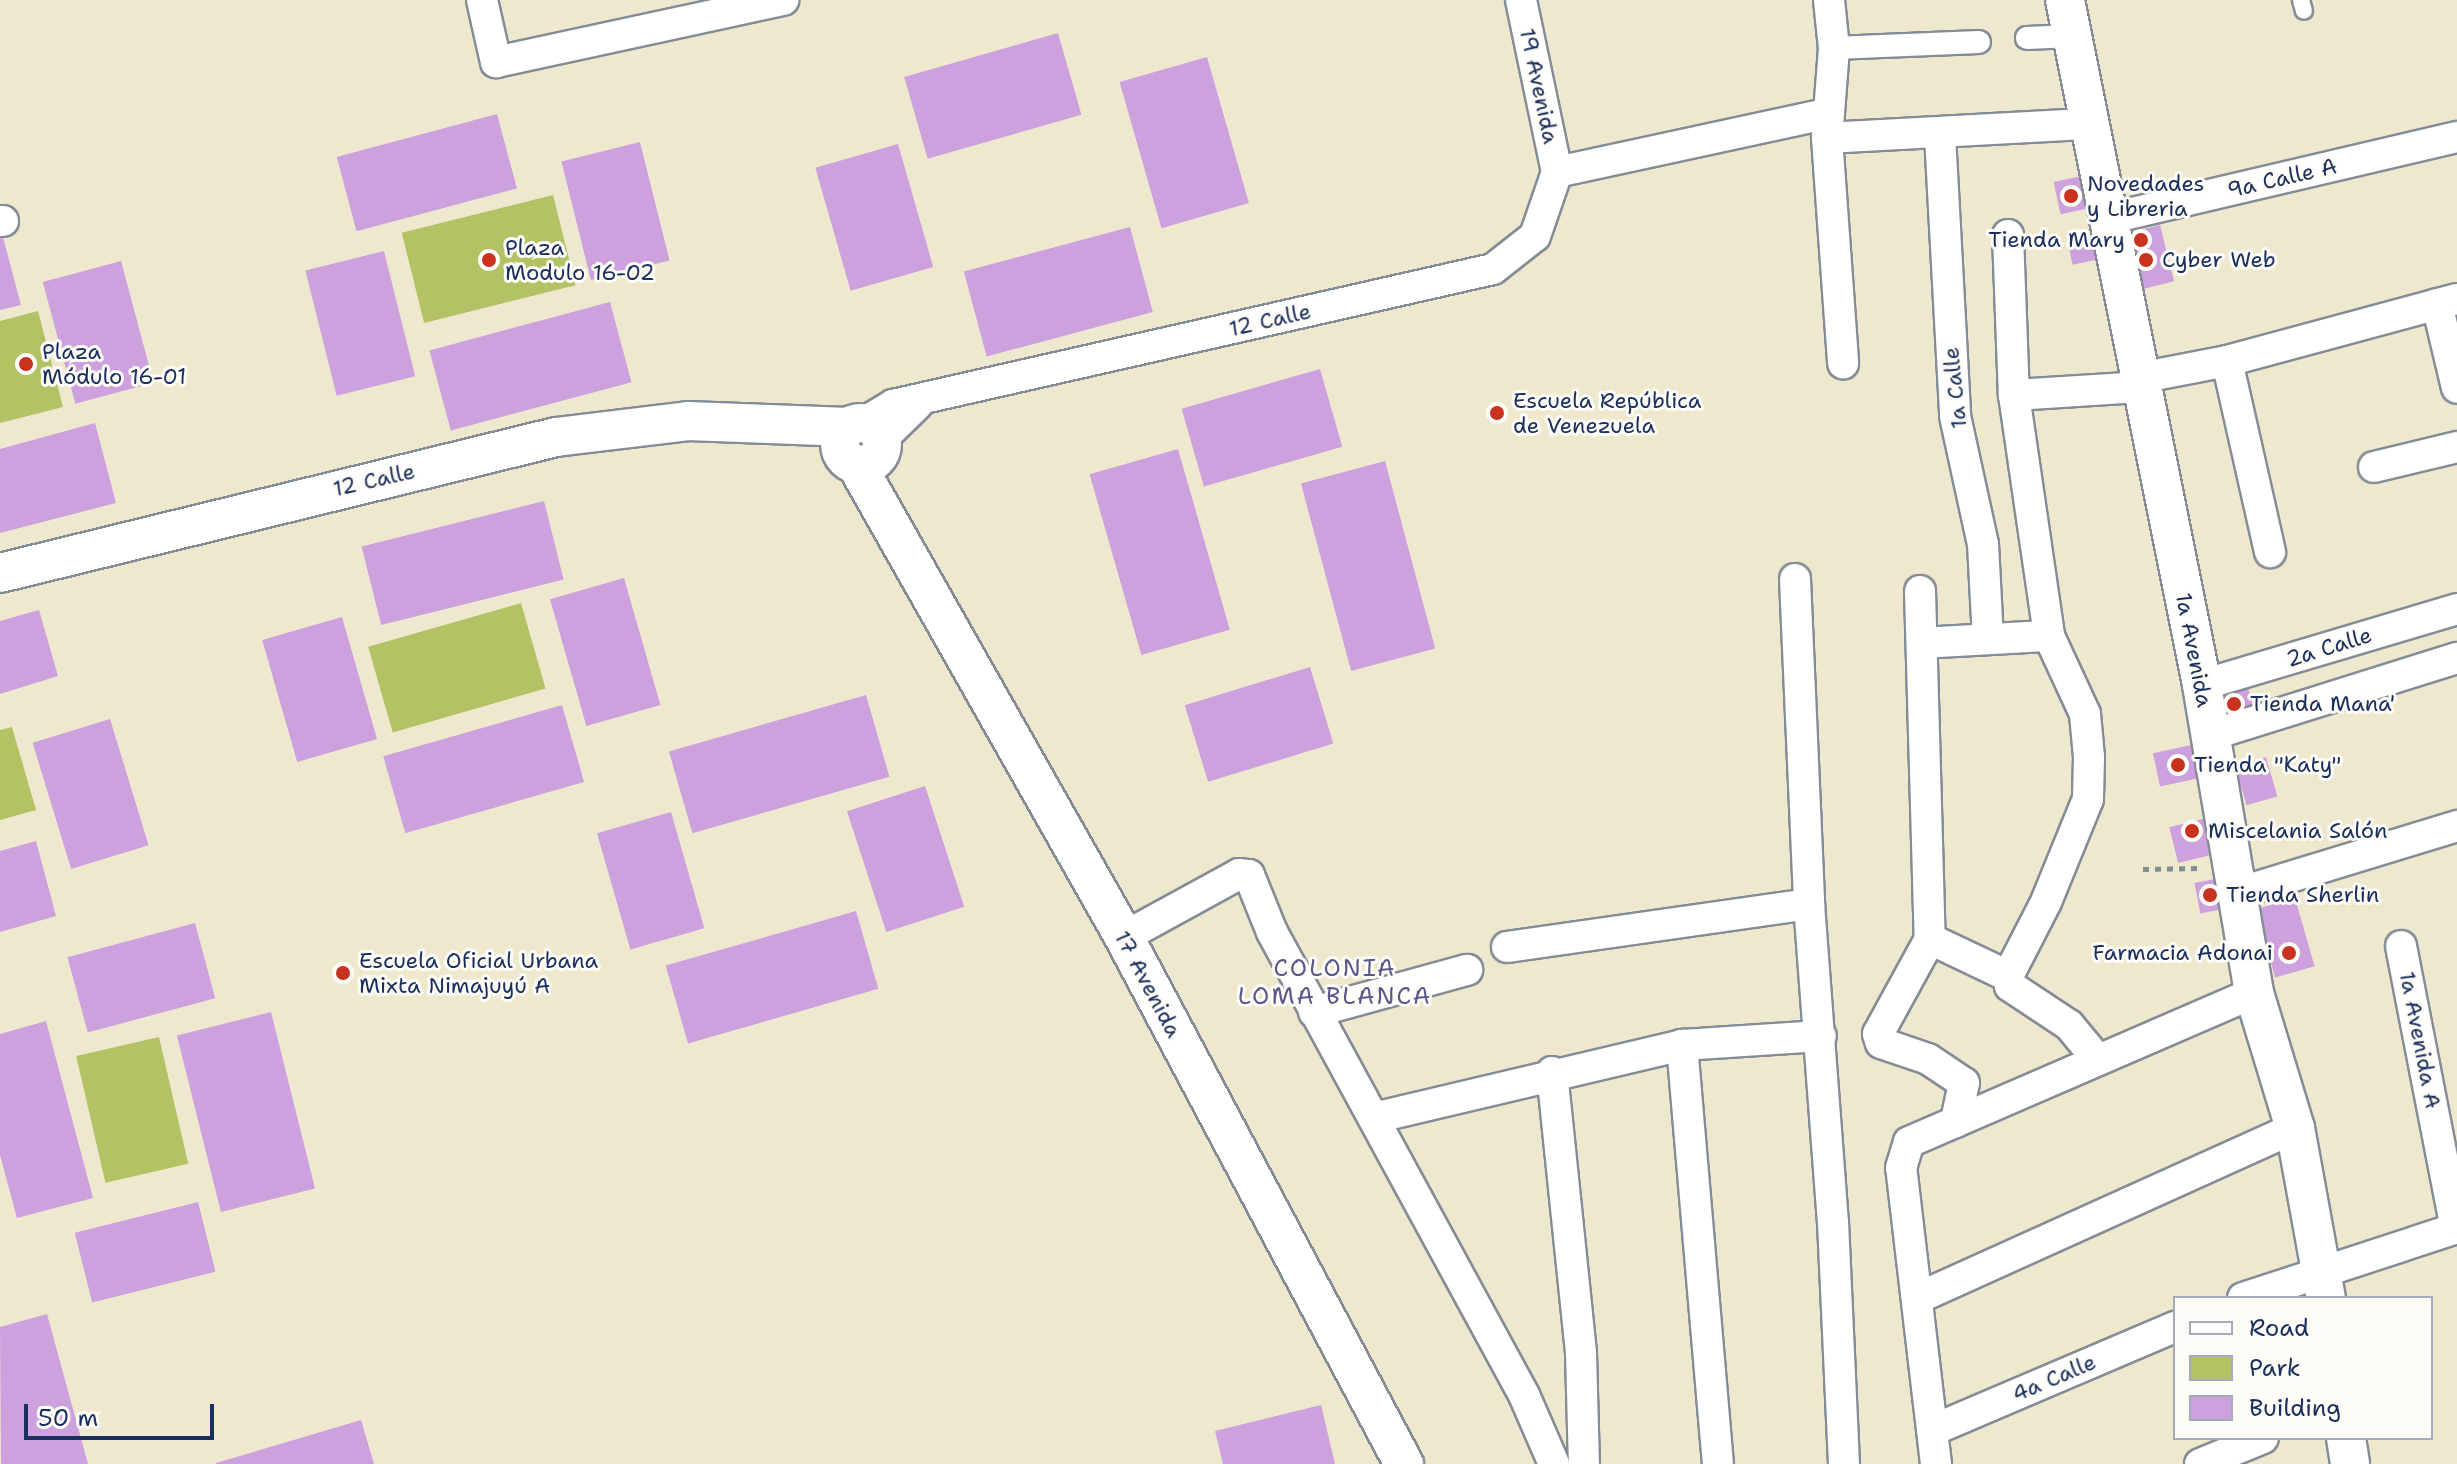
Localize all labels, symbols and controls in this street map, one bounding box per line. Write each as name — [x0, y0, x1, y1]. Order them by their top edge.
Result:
street label: 19 Avenida — [1514, 26, 1564, 146]
street label: 9a Calle A — [2225, 153, 2339, 203]
place label: Novedades y Libreria — [2087, 170, 2204, 222]
marker: Novedades y Libreria — [2062, 187, 2080, 205]
place label: Tienda Mary — [1988, 227, 2125, 253]
marker: Tienda Mary — [2132, 231, 2150, 249]
place label: Plaza Modulo 16-02 — [505, 234, 655, 286]
place label: Cyber Web — [2162, 247, 2276, 273]
marker: Plaza Modulo 16-02 — [480, 251, 498, 269]
marker: Cyber Web — [2137, 251, 2155, 269]
street label: 12 Calle — [1226, 298, 1314, 342]
place label: Plaza Módulo 16-01 — [42, 338, 186, 390]
street label: 1a Calle — [1938, 346, 1972, 430]
marker: Plaza Módulo 16-01 — [17, 355, 35, 373]
place label: Escuela República de Venezuela — [1513, 387, 1701, 438]
marker: Escuela República de Venezuela — [1488, 404, 1506, 422]
street label: 12 Calle — [330, 458, 418, 502]
street label: 1a Avenida — [2170, 591, 2218, 709]
street label: 2a Calle — [2283, 622, 2375, 672]
place label: Tienda Mana' — [2250, 691, 2395, 717]
marker: Tienda Mana' — [2225, 695, 2243, 713]
place label: Tienda "Katy" — [2194, 752, 2341, 778]
marker: Tienda "Katy" — [2169, 756, 2187, 774]
place label: Miscelania Salón — [2208, 818, 2387, 844]
marker: Miscelania Salón — [2183, 822, 2201, 840]
place label: Tienda Sherlin — [2226, 882, 2379, 908]
marker: Tienda Sherlin — [2201, 886, 2219, 904]
street label: 17 Avenida — [1109, 926, 1187, 1042]
place label: Farmacia Adonai — [2093, 940, 2273, 966]
marker: Farmacia Adonai — [2280, 944, 2298, 962]
place label: Escuela Oficial Urbana Mixta Nimajuyú A — [359, 947, 598, 998]
district label: COLONIA LOMA BLANCA — [1238, 955, 1432, 1011]
marker: Escuela Oficial Urbana Mixta Nimajuyú A — [334, 964, 352, 982]
street label: 1a Avenida A — [2394, 969, 2446, 1111]
legend — [2173, 1296, 2433, 1440]
text: Road — [2249, 1312, 2309, 1344]
street label: 4a Calle — [2008, 1349, 2100, 1407]
text: Park — [2249, 1352, 2301, 1384]
scale bar — [28, 1388, 218, 1438]
text: Building — [2249, 1392, 2341, 1424]
text: 50 m — [38, 1402, 98, 1434]

